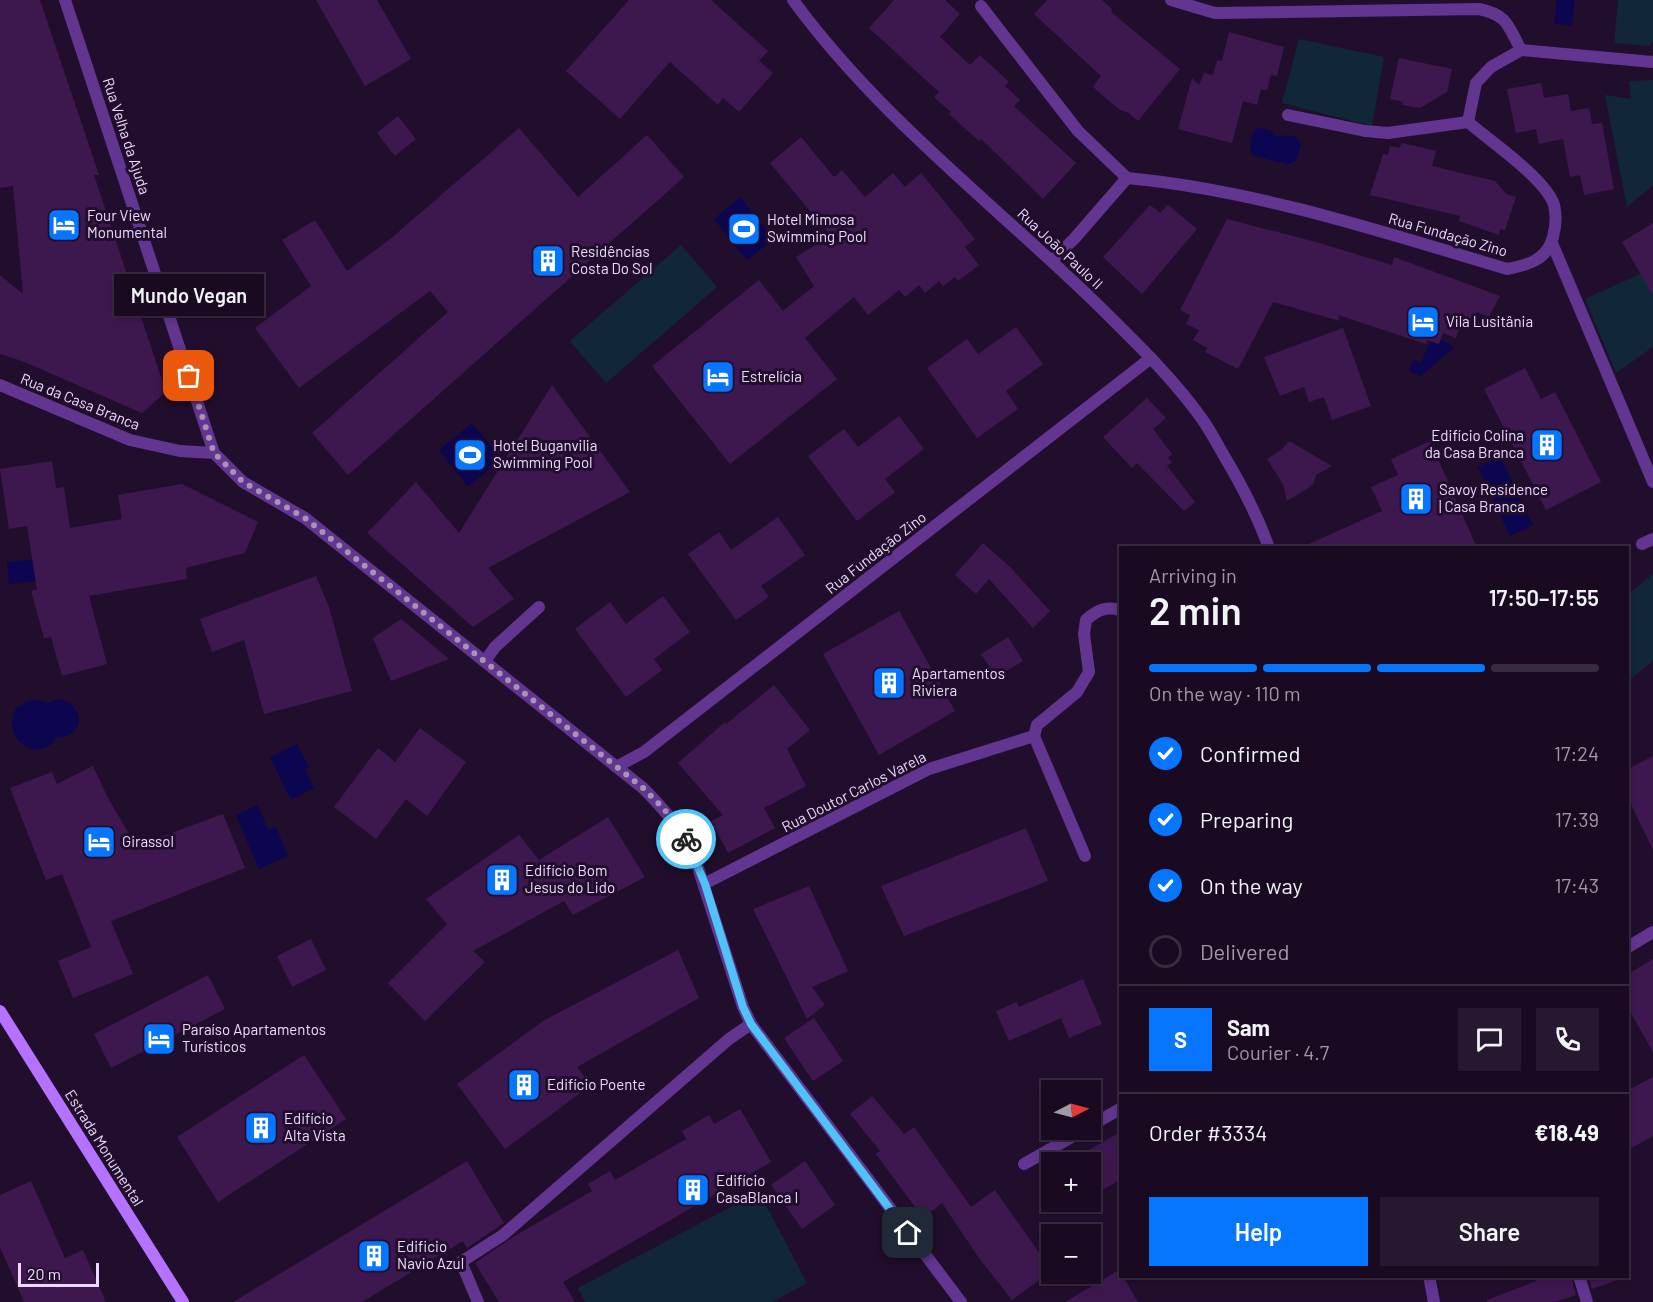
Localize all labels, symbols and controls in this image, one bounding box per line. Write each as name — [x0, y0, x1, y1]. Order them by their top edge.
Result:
street label: Rua Velha da Ajuda — [100, 75, 154, 196]
street label: Rua João Paulo II — [1014, 204, 1107, 292]
place label: Four View Monumental — [87, 206, 167, 241]
hotel icon: Four View Monumental — [46, 207, 82, 243]
street label: Rua Fundação Zino — [1387, 208, 1510, 260]
place label: Hotel Mimosa Swimming Pool — [767, 210, 867, 245]
sports icon: Hotel Mimosa Swimming Pool — [726, 211, 762, 247]
place label: Residências Costa Do Sol — [571, 242, 652, 277]
building icon: Residências Costa Do Sol — [530, 243, 566, 279]
callout: Mundo Vegan — [114, 274, 264, 316]
text: Mundo Vegan — [131, 283, 247, 307]
hotel icon: Vila Lusitânia — [1405, 304, 1441, 340]
place label: Vila Lusitânia — [1446, 312, 1533, 330]
pin — [163, 350, 214, 401]
icon: bag — [172, 359, 205, 392]
hotel icon: Estrelícia — [700, 359, 736, 395]
place label: Estrelícia — [741, 367, 802, 385]
street label: Rua da Casa Branca — [18, 369, 143, 433]
place label: Edifício Colina da Casa Branca — [1425, 426, 1524, 461]
building icon: Edifício Colina da Casa Branca — [1529, 427, 1565, 463]
place label: Hotel Buganvilia Swimming Pool — [493, 436, 597, 471]
sports icon: Hotel Buganvilia Swimming Pool — [452, 437, 488, 473]
place label: Savoy Residence | Casa Branca — [1439, 480, 1548, 515]
building icon: Savoy Residence | Casa Branca — [1398, 481, 1434, 517]
street label: Rua Fundação Zino — [821, 507, 929, 597]
text: Arriving in — [1149, 563, 1237, 587]
text: 17:50–17:55 — [1489, 584, 1599, 610]
text: 2 min — [1149, 586, 1242, 633]
place label: Apartamentos Riviera — [912, 664, 1005, 699]
building icon: Apartamentos Riviera — [871, 665, 907, 701]
text: On the way · 110 m — [1149, 681, 1300, 705]
icon: check — [1149, 737, 1182, 770]
text: Confirmed — [1200, 740, 1300, 766]
text: 17:24 — [1554, 741, 1599, 765]
street label: Rua Doutor Carlos Varela — [778, 747, 929, 835]
icon: check — [1149, 803, 1182, 836]
text: Preparing — [1200, 806, 1293, 832]
text: 17:39 — [1555, 807, 1599, 831]
courier — [656, 809, 716, 869]
icon: bike — [670, 823, 703, 856]
hotel icon: Girassol — [81, 824, 117, 860]
place label: Girassol — [122, 832, 174, 850]
place label: Edifício Bom Jesus do Lido — [525, 861, 615, 896]
building icon: Edifício Bom Jesus do Lido — [484, 862, 520, 898]
icon: check — [1149, 869, 1182, 902]
text: On the way — [1200, 872, 1303, 898]
text: 17:43 — [1554, 873, 1599, 897]
text: Delivered — [1200, 938, 1289, 964]
button: chat — [1458, 1008, 1521, 1071]
button: phone — [1536, 1008, 1599, 1071]
text: Sam — [1227, 1014, 1270, 1040]
place label: Paraíso Apartamentos Turísticos — [182, 1020, 326, 1055]
hotel icon: Paraíso Apartamentos Turísticos — [141, 1021, 177, 1057]
text: S — [1174, 1026, 1187, 1052]
text: Courier · 4.7 — [1227, 1040, 1329, 1064]
building icon: Edifício Poente — [506, 1067, 542, 1103]
place label: Edifício Poente — [547, 1075, 646, 1093]
north arrow — [1041, 1080, 1101, 1140]
map controls — [1041, 1080, 1101, 1284]
street label: Estrada Monumental — [62, 1086, 148, 1209]
place label: Edifício Alta Vista — [284, 1109, 346, 1144]
building icon: Edifício Alta Vista — [243, 1110, 279, 1146]
text: Order #3334 — [1149, 1119, 1267, 1145]
text: €18.49 — [1534, 1119, 1599, 1145]
button: + — [1041, 1152, 1101, 1212]
place label: Edifício CasaBlanca I — [716, 1171, 798, 1206]
building icon: Edifício CasaBlanca I — [675, 1172, 711, 1208]
button: Help — [1149, 1197, 1368, 1266]
button: Share — [1380, 1197, 1599, 1266]
pin — [882, 1207, 933, 1258]
icon: home — [891, 1216, 924, 1249]
button: − — [1041, 1224, 1101, 1284]
place label: Edificio Navio Azul — [397, 1237, 464, 1272]
building icon: Edificio Navio Azul — [356, 1238, 392, 1274]
scale bar — [18, 1260, 99, 1288]
text: 20 m — [27, 1264, 61, 1283]

